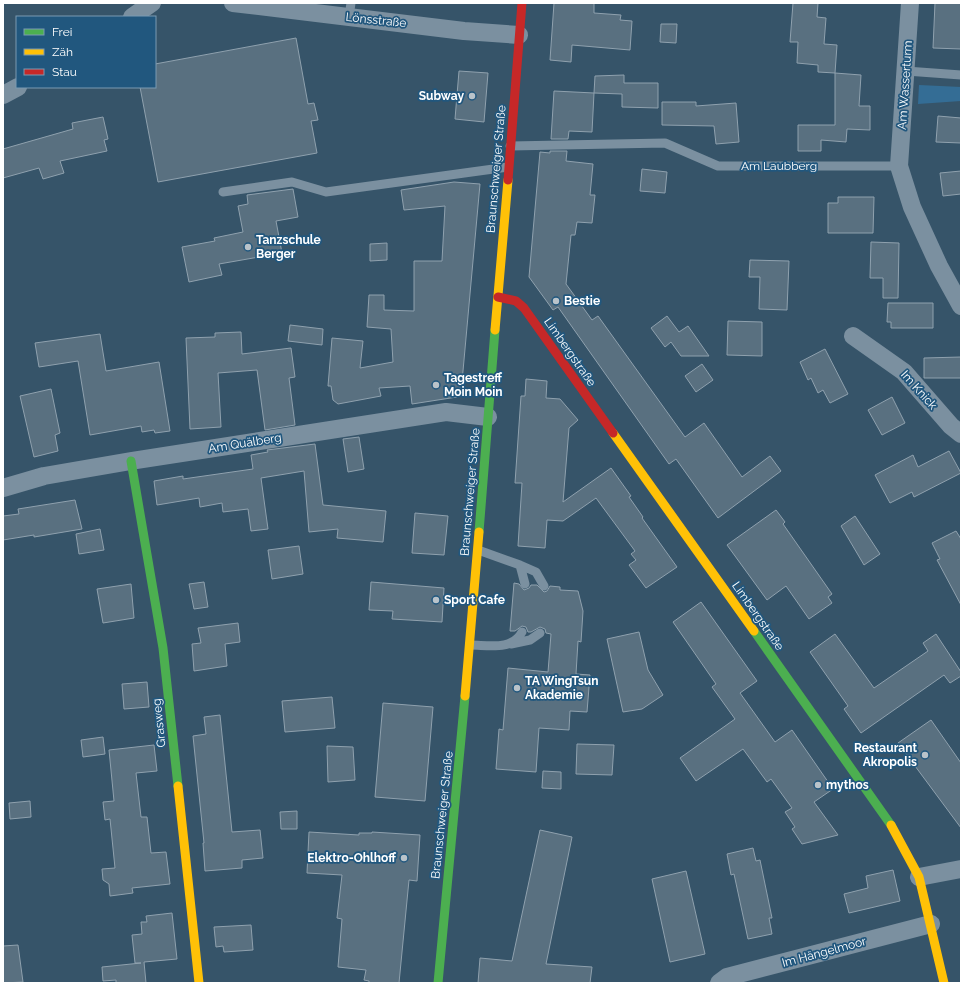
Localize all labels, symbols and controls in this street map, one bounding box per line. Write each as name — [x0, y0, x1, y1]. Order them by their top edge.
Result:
street label: Lönsstraße — [345, 10, 407, 30]
legend — [16, 16, 156, 88]
text: Frei — [52, 25, 72, 39]
street label: Am Wasserturm — [895, 40, 915, 130]
text: Zäh — [52, 45, 73, 59]
text: Stau — [52, 65, 77, 79]
place label: Subway — [419, 89, 464, 103]
marker: Subway — [467, 91, 477, 101]
street label: Braunschweiger Straße — [483, 104, 509, 234]
street label: Am Laubberg — [741, 159, 817, 173]
place label: Tanzschule Berger — [256, 233, 321, 261]
marker: Tanzschule Berger — [243, 242, 253, 252]
place label: Bestie — [564, 294, 600, 308]
marker: Bestie — [551, 296, 561, 306]
street label: Limbergstraße — [541, 315, 599, 389]
street label: Im Knick — [898, 368, 940, 413]
place label: Tagestreff Moin Moin — [444, 371, 503, 399]
marker: Tagestreff Moin Moin — [431, 380, 441, 390]
street label: Braunschweiger Straße — [457, 427, 483, 557]
street label: Am Quälberg — [207, 430, 283, 456]
street label: Limbergstraße — [729, 579, 787, 653]
place label: Sport Cafe — [444, 593, 505, 607]
marker: Sport Cafe — [431, 595, 441, 605]
place label: TA WingTsun Akademie — [525, 674, 598, 702]
marker: TA WingTsun Akademie — [512, 683, 522, 693]
street label: Grasweg — [149, 698, 169, 748]
place label: Restaurant Akropolis — [854, 741, 917, 769]
street label: Braunschweiger Straße — [428, 750, 456, 880]
marker: Restaurant Akropolis — [920, 750, 930, 760]
place label: mythos — [826, 778, 869, 792]
marker: mythos — [813, 780, 823, 790]
place label: Elektro-Ohlhoff — [307, 851, 396, 865]
marker: Elektro-Ohlhoff — [399, 853, 409, 863]
street label: Im Hängelmoor — [780, 934, 868, 970]

